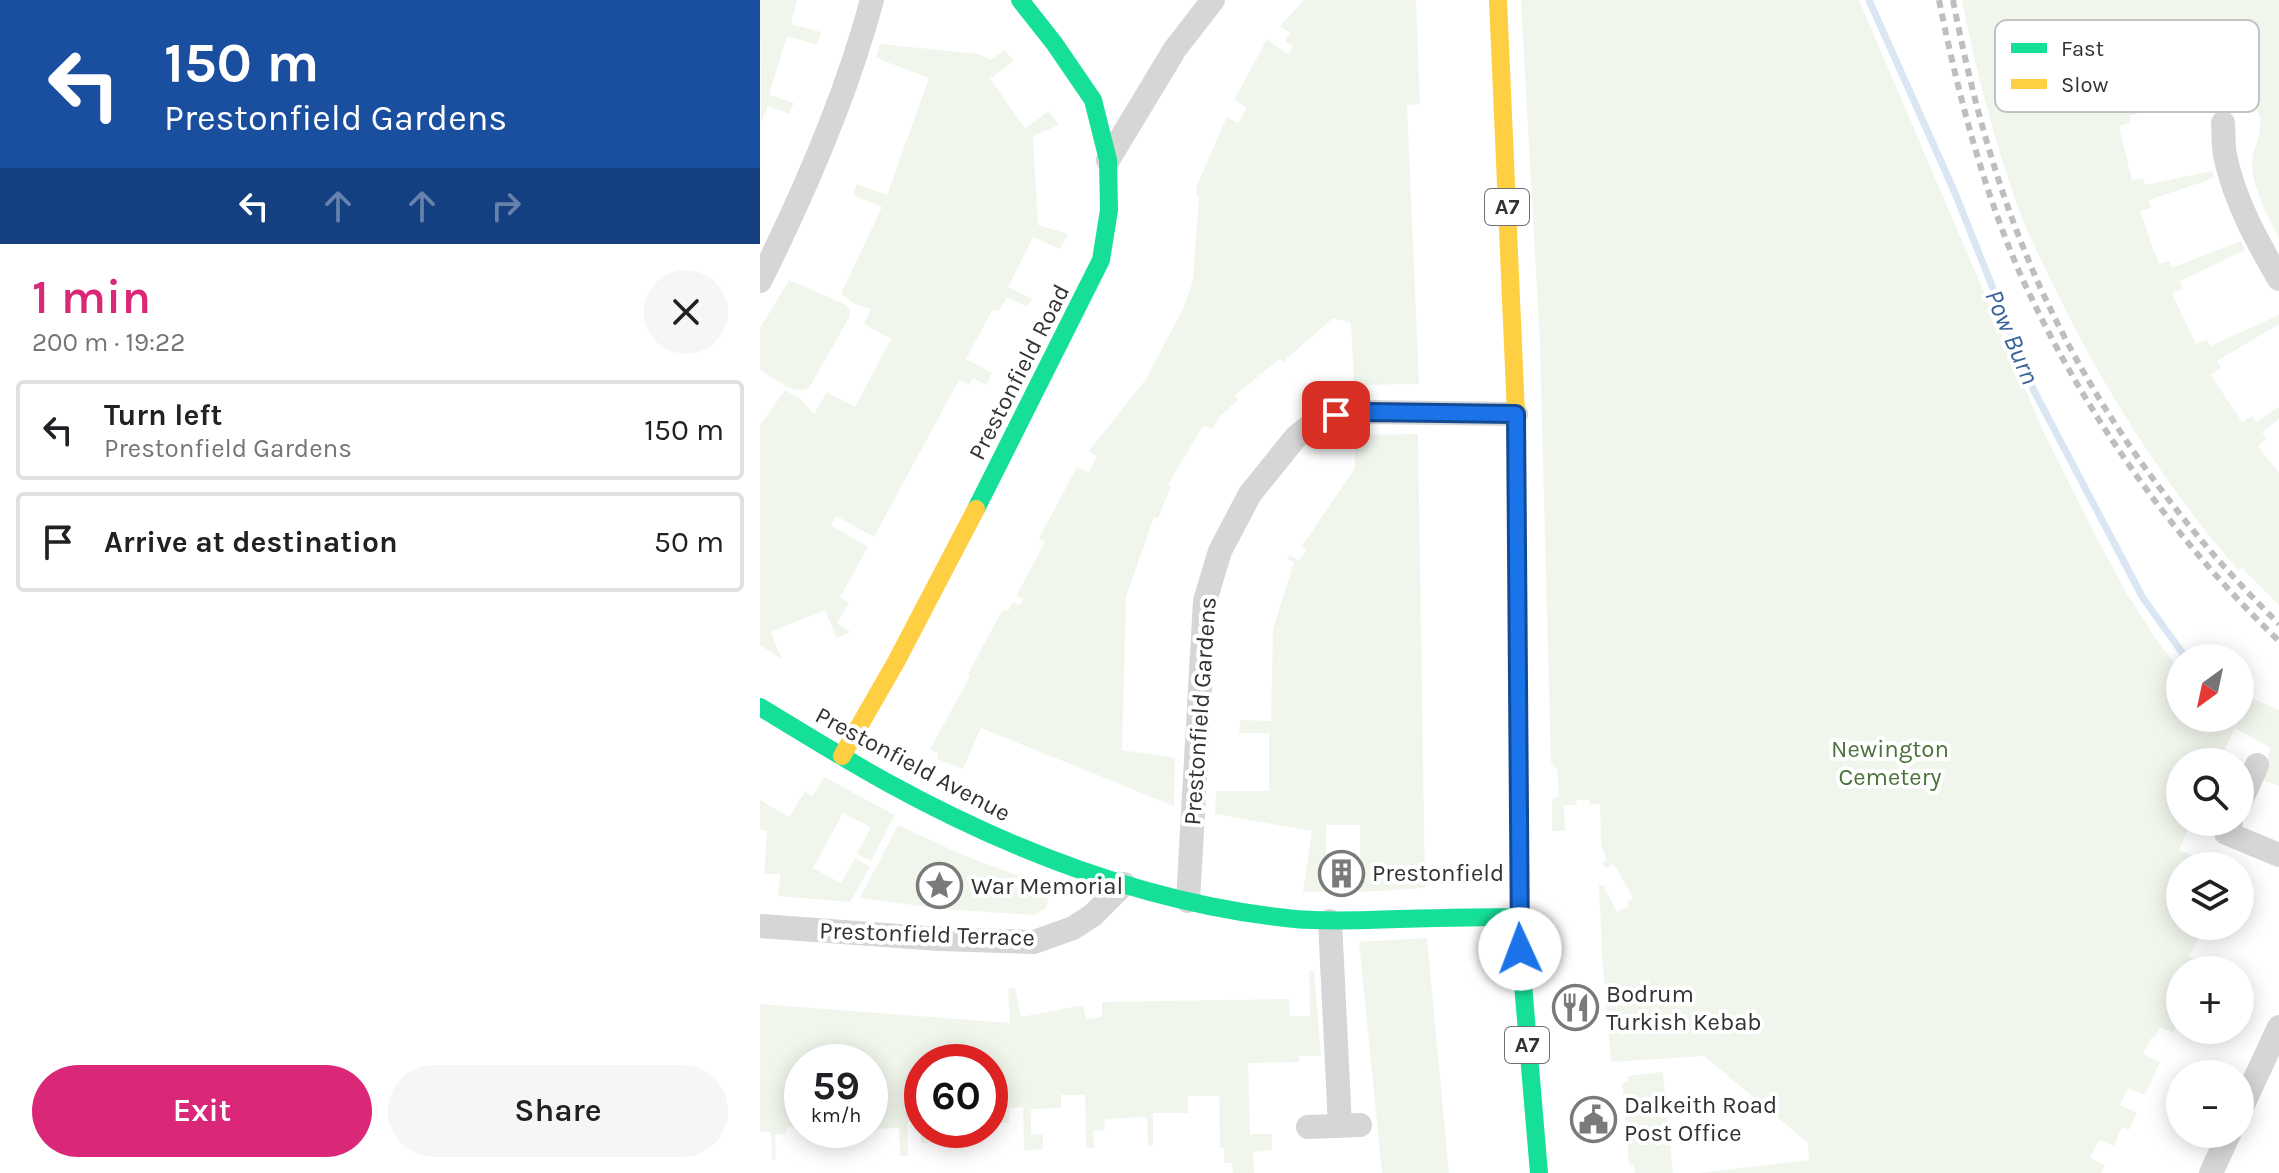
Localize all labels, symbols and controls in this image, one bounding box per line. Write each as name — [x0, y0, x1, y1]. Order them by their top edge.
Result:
legend — [1995, 20, 2259, 112]
text: 150 m — [164, 30, 319, 95]
icon: left — [32, 32, 136, 136]
text: Fast — [2061, 36, 2104, 62]
text: Slow — [2061, 72, 2108, 98]
text: Prestonfield Gardens — [164, 97, 507, 139]
icon: left — [232, 184, 276, 228]
icon: ahead — [316, 184, 360, 228]
icon: ahead — [400, 184, 444, 228]
icon: right — [484, 184, 528, 228]
road number: A7 — [1485, 189, 1529, 225]
text: 1 min — [32, 269, 151, 325]
button: close — [644, 270, 728, 354]
street label: Prestonfield Road — [963, 280, 1075, 464]
water label: Pow Burn — [1978, 285, 2046, 389]
text: 200 m · 19:22 — [32, 327, 185, 358]
pin — [1302, 381, 1370, 449]
icon: arrive — [1314, 393, 1358, 437]
text: Turn left — [104, 397, 222, 433]
icon: left — [36, 408, 80, 452]
text: 150 m — [644, 412, 724, 448]
text: Prestonfield Gardens — [104, 433, 352, 464]
icon: arrive — [36, 520, 80, 564]
text: Arrive at destination — [104, 524, 398, 560]
text: 50 m — [654, 524, 724, 560]
street label: Prestonfield Gardens — [1178, 596, 1222, 826]
north arrow — [2166, 644, 2254, 732]
map controls — [2166, 644, 2254, 1148]
street label: Prestonfield Avenue — [811, 701, 1015, 827]
park label: Newington Cemetery — [1831, 735, 1949, 791]
button: search — [2166, 748, 2254, 836]
building icon: Prestonfield — [1317, 849, 1365, 897]
button: layers — [2166, 852, 2254, 940]
place label: Prestonfield — [1372, 859, 1504, 887]
place icon: War Memorial — [916, 862, 964, 910]
place label: War Memorial — [971, 872, 1123, 900]
position arrow — [1478, 907, 1562, 991]
street label: Prestonfield Terrace — [819, 916, 1035, 952]
button: + — [2166, 956, 2254, 1044]
place label: Bodrum Turkish Kebab — [1606, 980, 1762, 1036]
restaurant icon: Bodrum Turkish Kebab — [1551, 984, 1599, 1032]
road number: A7 — [1505, 1027, 1549, 1063]
speed limit sign: 60 — [904, 1044, 1008, 1148]
button: − — [2166, 1060, 2254, 1148]
text: 59 — [812, 1062, 860, 1109]
button: Exit — [32, 1065, 372, 1157]
button: Share — [388, 1065, 728, 1157]
place label: Dalkeith Road Post Office — [1624, 1091, 1777, 1147]
public building icon: Dalkeith Road Post Office — [1569, 1095, 1617, 1143]
text: km/h — [811, 1104, 861, 1127]

